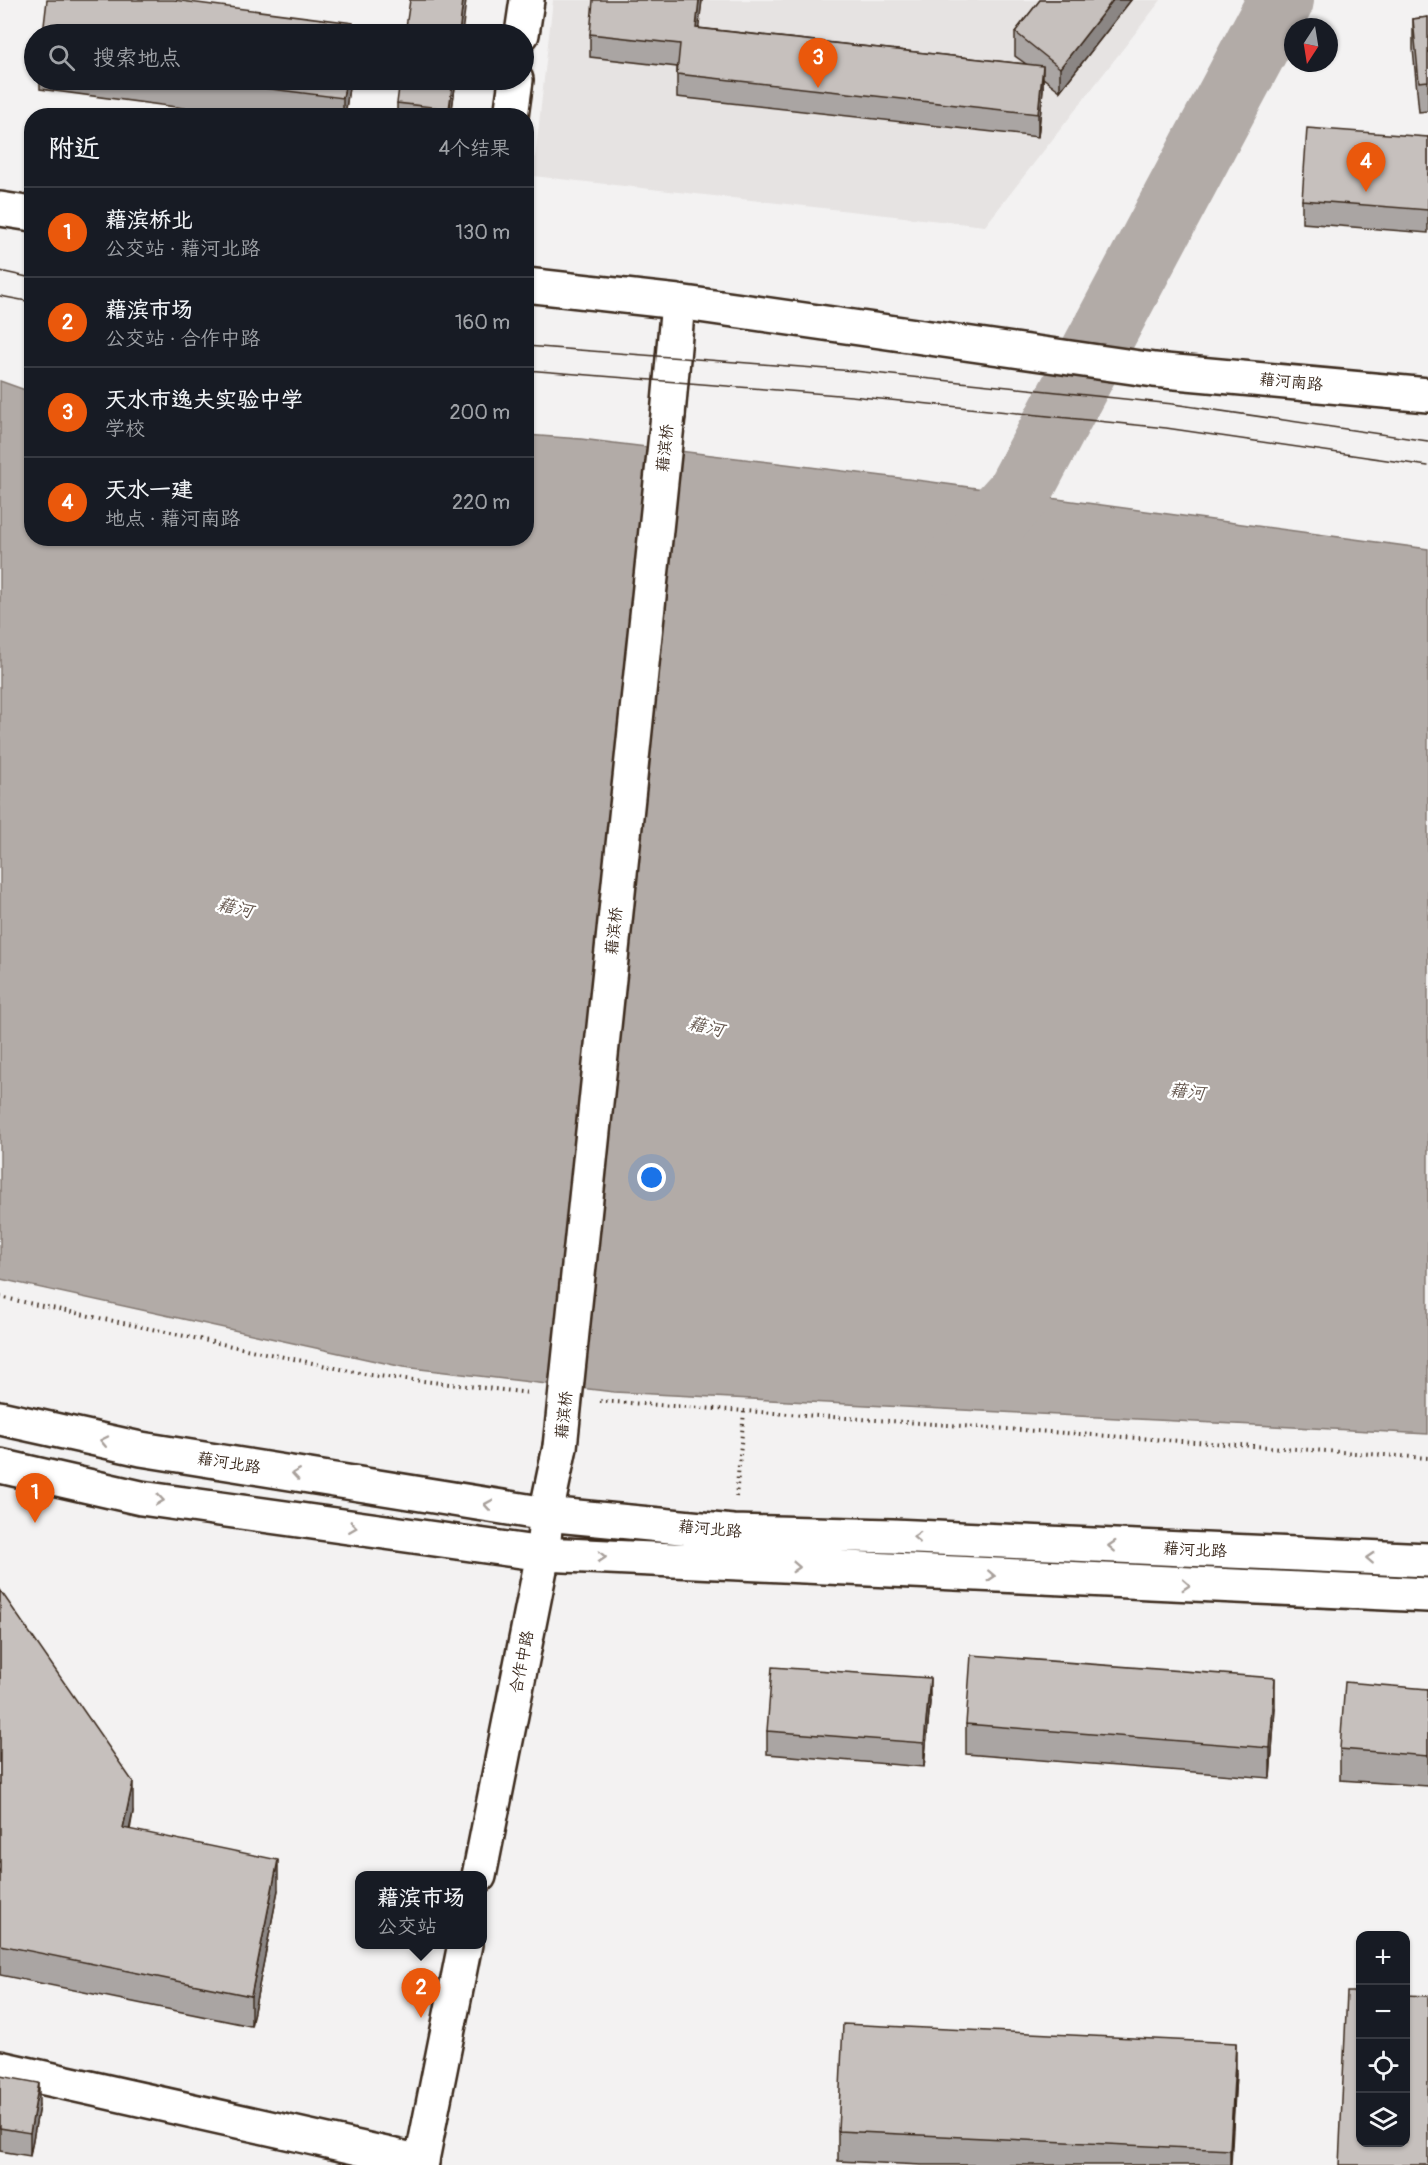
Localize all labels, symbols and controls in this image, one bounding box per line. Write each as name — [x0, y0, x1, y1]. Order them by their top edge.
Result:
north arrow — [1284, 18, 1338, 72]
search box — [24, 24, 534, 90]
pin: 3 — [798, 38, 838, 88]
icon: search — [45, 41, 78, 74]
text: 搜索地点 — [93, 44, 181, 72]
text: 附近 — [48, 133, 100, 165]
text: 4个结果 — [438, 136, 510, 161]
pin: 4 — [1346, 142, 1386, 192]
text: 藉滨桥北 — [105, 206, 193, 234]
text: 1 — [64, 220, 71, 245]
text: 130 m — [455, 220, 510, 245]
text: 公交站 · 藉河北路 — [105, 236, 260, 261]
text: 藉滨市场 — [105, 296, 193, 324]
text: 2 — [62, 310, 73, 335]
text: 160 m — [455, 310, 510, 335]
text: 公交站 · 合作中路 — [105, 326, 260, 351]
street label: 藉河南路 — [1258, 369, 1324, 395]
text: 天水市逸夫实验中学 — [105, 386, 303, 414]
text: 3 — [62, 400, 73, 425]
text: 200 m — [449, 400, 510, 425]
text: 学校 — [105, 416, 145, 441]
street label: 藉滨桥 — [653, 423, 677, 473]
text: 天水一建 — [105, 476, 193, 504]
text: 4 — [62, 490, 73, 515]
text: 220 m — [452, 490, 510, 515]
text: 地点 · 藉河南路 — [105, 506, 240, 531]
water label: 藉河 — [215, 892, 258, 924]
street label: 藉滨桥 — [602, 906, 626, 956]
water label: 藉河 — [686, 1011, 729, 1043]
water label: 藉河 — [1168, 1079, 1209, 1106]
your location — [637, 1163, 666, 1192]
street label: 藉滨桥 — [552, 1390, 576, 1440]
one-way arrow — [99, 1435, 109, 1448]
street label: 藉河北路 — [196, 1448, 262, 1478]
one-way arrow — [291, 1468, 300, 1480]
pin: 1 — [15, 1474, 54, 1523]
one-way arrow — [155, 1494, 164, 1506]
one-way arrow — [484, 1499, 493, 1511]
street label: 藉河北路 — [677, 1516, 743, 1542]
one-way arrow — [348, 1521, 358, 1533]
one-way arrow — [913, 1531, 922, 1544]
street label: 藉河北路 — [1163, 1538, 1227, 1562]
one-way arrow — [1107, 1540, 1116, 1553]
one-way arrow — [597, 1550, 606, 1563]
one-way arrow — [1365, 1551, 1374, 1564]
one-way arrow — [792, 1560, 801, 1573]
one-way arrow — [987, 1569, 996, 1582]
one-way arrow — [1182, 1578, 1191, 1591]
street label: 合作中路 — [506, 1629, 538, 1695]
popup — [355, 1871, 487, 1949]
text: 藉滨市场 — [377, 1884, 465, 1912]
text: 公交站 — [377, 1914, 437, 1939]
map controls — [1356, 1931, 1410, 2147]
button: + — [1356, 1931, 1410, 1985]
pin: 2 — [402, 1968, 440, 2018]
button: − — [1356, 1985, 1410, 2039]
button: locate — [1356, 2039, 1410, 2093]
button: layers — [1356, 2093, 1410, 2147]

